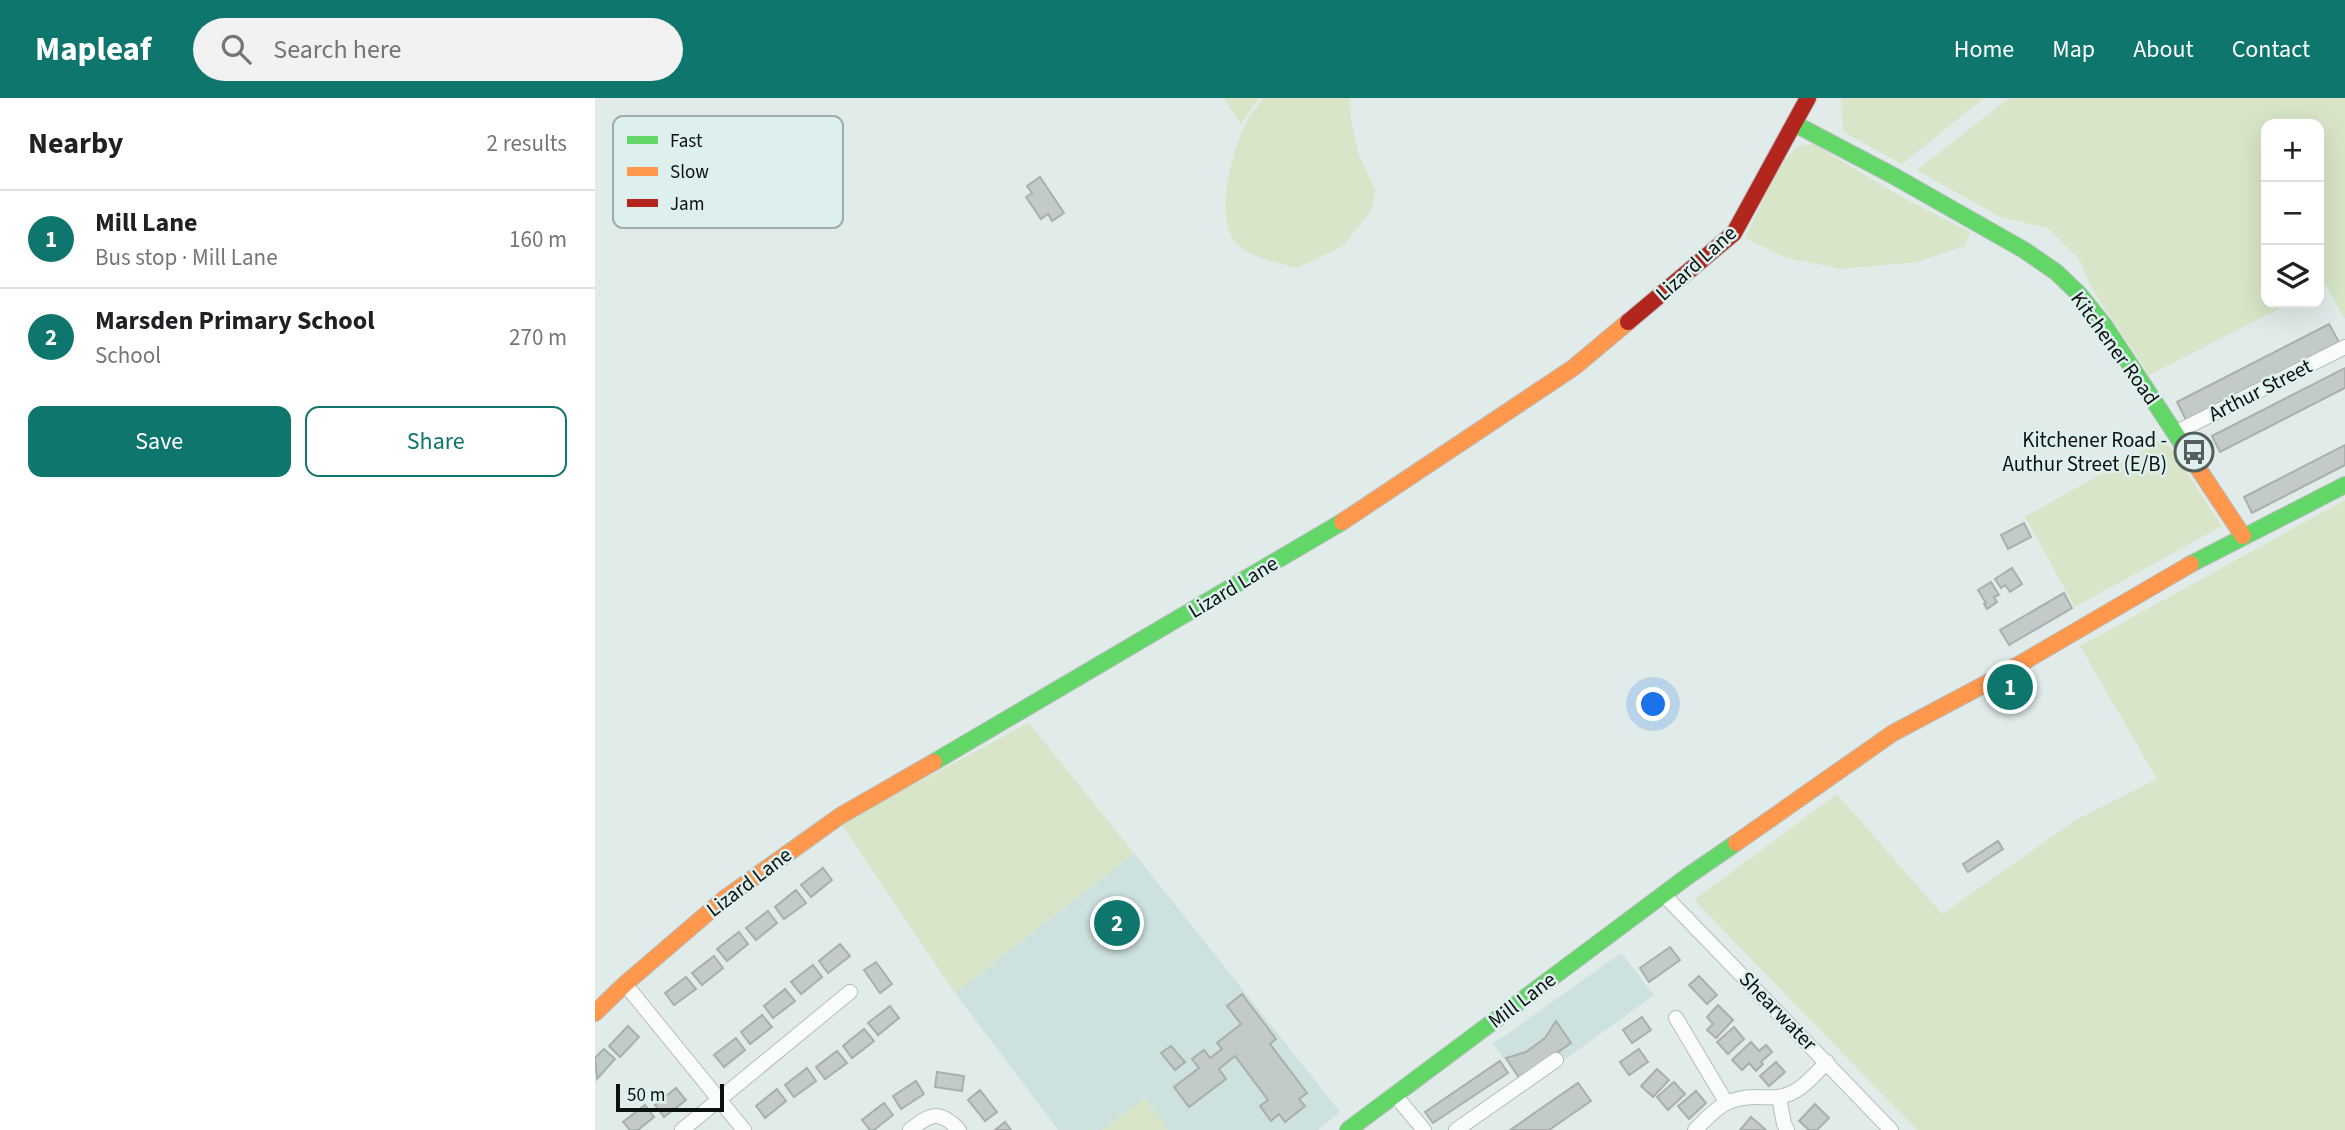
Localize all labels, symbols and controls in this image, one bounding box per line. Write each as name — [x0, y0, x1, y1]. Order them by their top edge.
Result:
search box — [193, 18, 683, 81]
text: Mapleaf — [35, 26, 151, 73]
icon: search — [217, 30, 255, 68]
text: Search here — [273, 31, 401, 68]
text: Home — [1954, 32, 2014, 67]
text: Map — [2052, 32, 2095, 67]
text: About — [2133, 32, 2194, 67]
text: Contact — [2232, 32, 2310, 67]
legend — [613, 116, 843, 228]
map controls — [2261, 119, 2324, 308]
button: + — [2261, 119, 2324, 182]
text: Nearby — [28, 122, 123, 165]
text: 2 results — [487, 127, 567, 160]
text: Fast — [670, 128, 703, 155]
text: Slow — [670, 159, 709, 186]
button: − — [2261, 182, 2324, 245]
text: Jam — [670, 191, 704, 218]
text: Mill Lane — [95, 204, 198, 241]
street label: Lizard Lane — [1649, 218, 1743, 308]
text: 1 — [45, 223, 57, 256]
text: 160 m — [509, 223, 567, 256]
text: Bus stop · Mill Lane — [95, 241, 278, 274]
button: layers — [2261, 245, 2324, 308]
street label: Kitchener Road — [2063, 285, 2167, 411]
text: Marsden Primary School — [95, 302, 375, 339]
text: 2 — [45, 321, 57, 354]
text: 270 m — [509, 321, 567, 354]
text: School — [95, 339, 161, 372]
street label: Arthur Street — [2203, 351, 2317, 429]
button: Save — [28, 406, 291, 477]
button: Share — [305, 406, 567, 477]
place label: Kitchener Road - Authur Street (E/B) — [2003, 425, 2167, 479]
bus stop icon: Kitchener Road - Authur Street (E/B) — [2173, 431, 2215, 473]
street label: Lizard Lane — [1182, 548, 1284, 626]
pin: 1 — [1987, 661, 2033, 713]
your location — [1636, 687, 1670, 721]
street label: Lizard Lane — [700, 840, 798, 924]
pin: 2 — [1094, 897, 1140, 949]
street label: Shearwater — [1732, 964, 1824, 1058]
street label: Mill Lane — [1482, 965, 1562, 1035]
scale bar — [616, 1081, 725, 1113]
text: 50 m — [627, 1082, 665, 1109]

